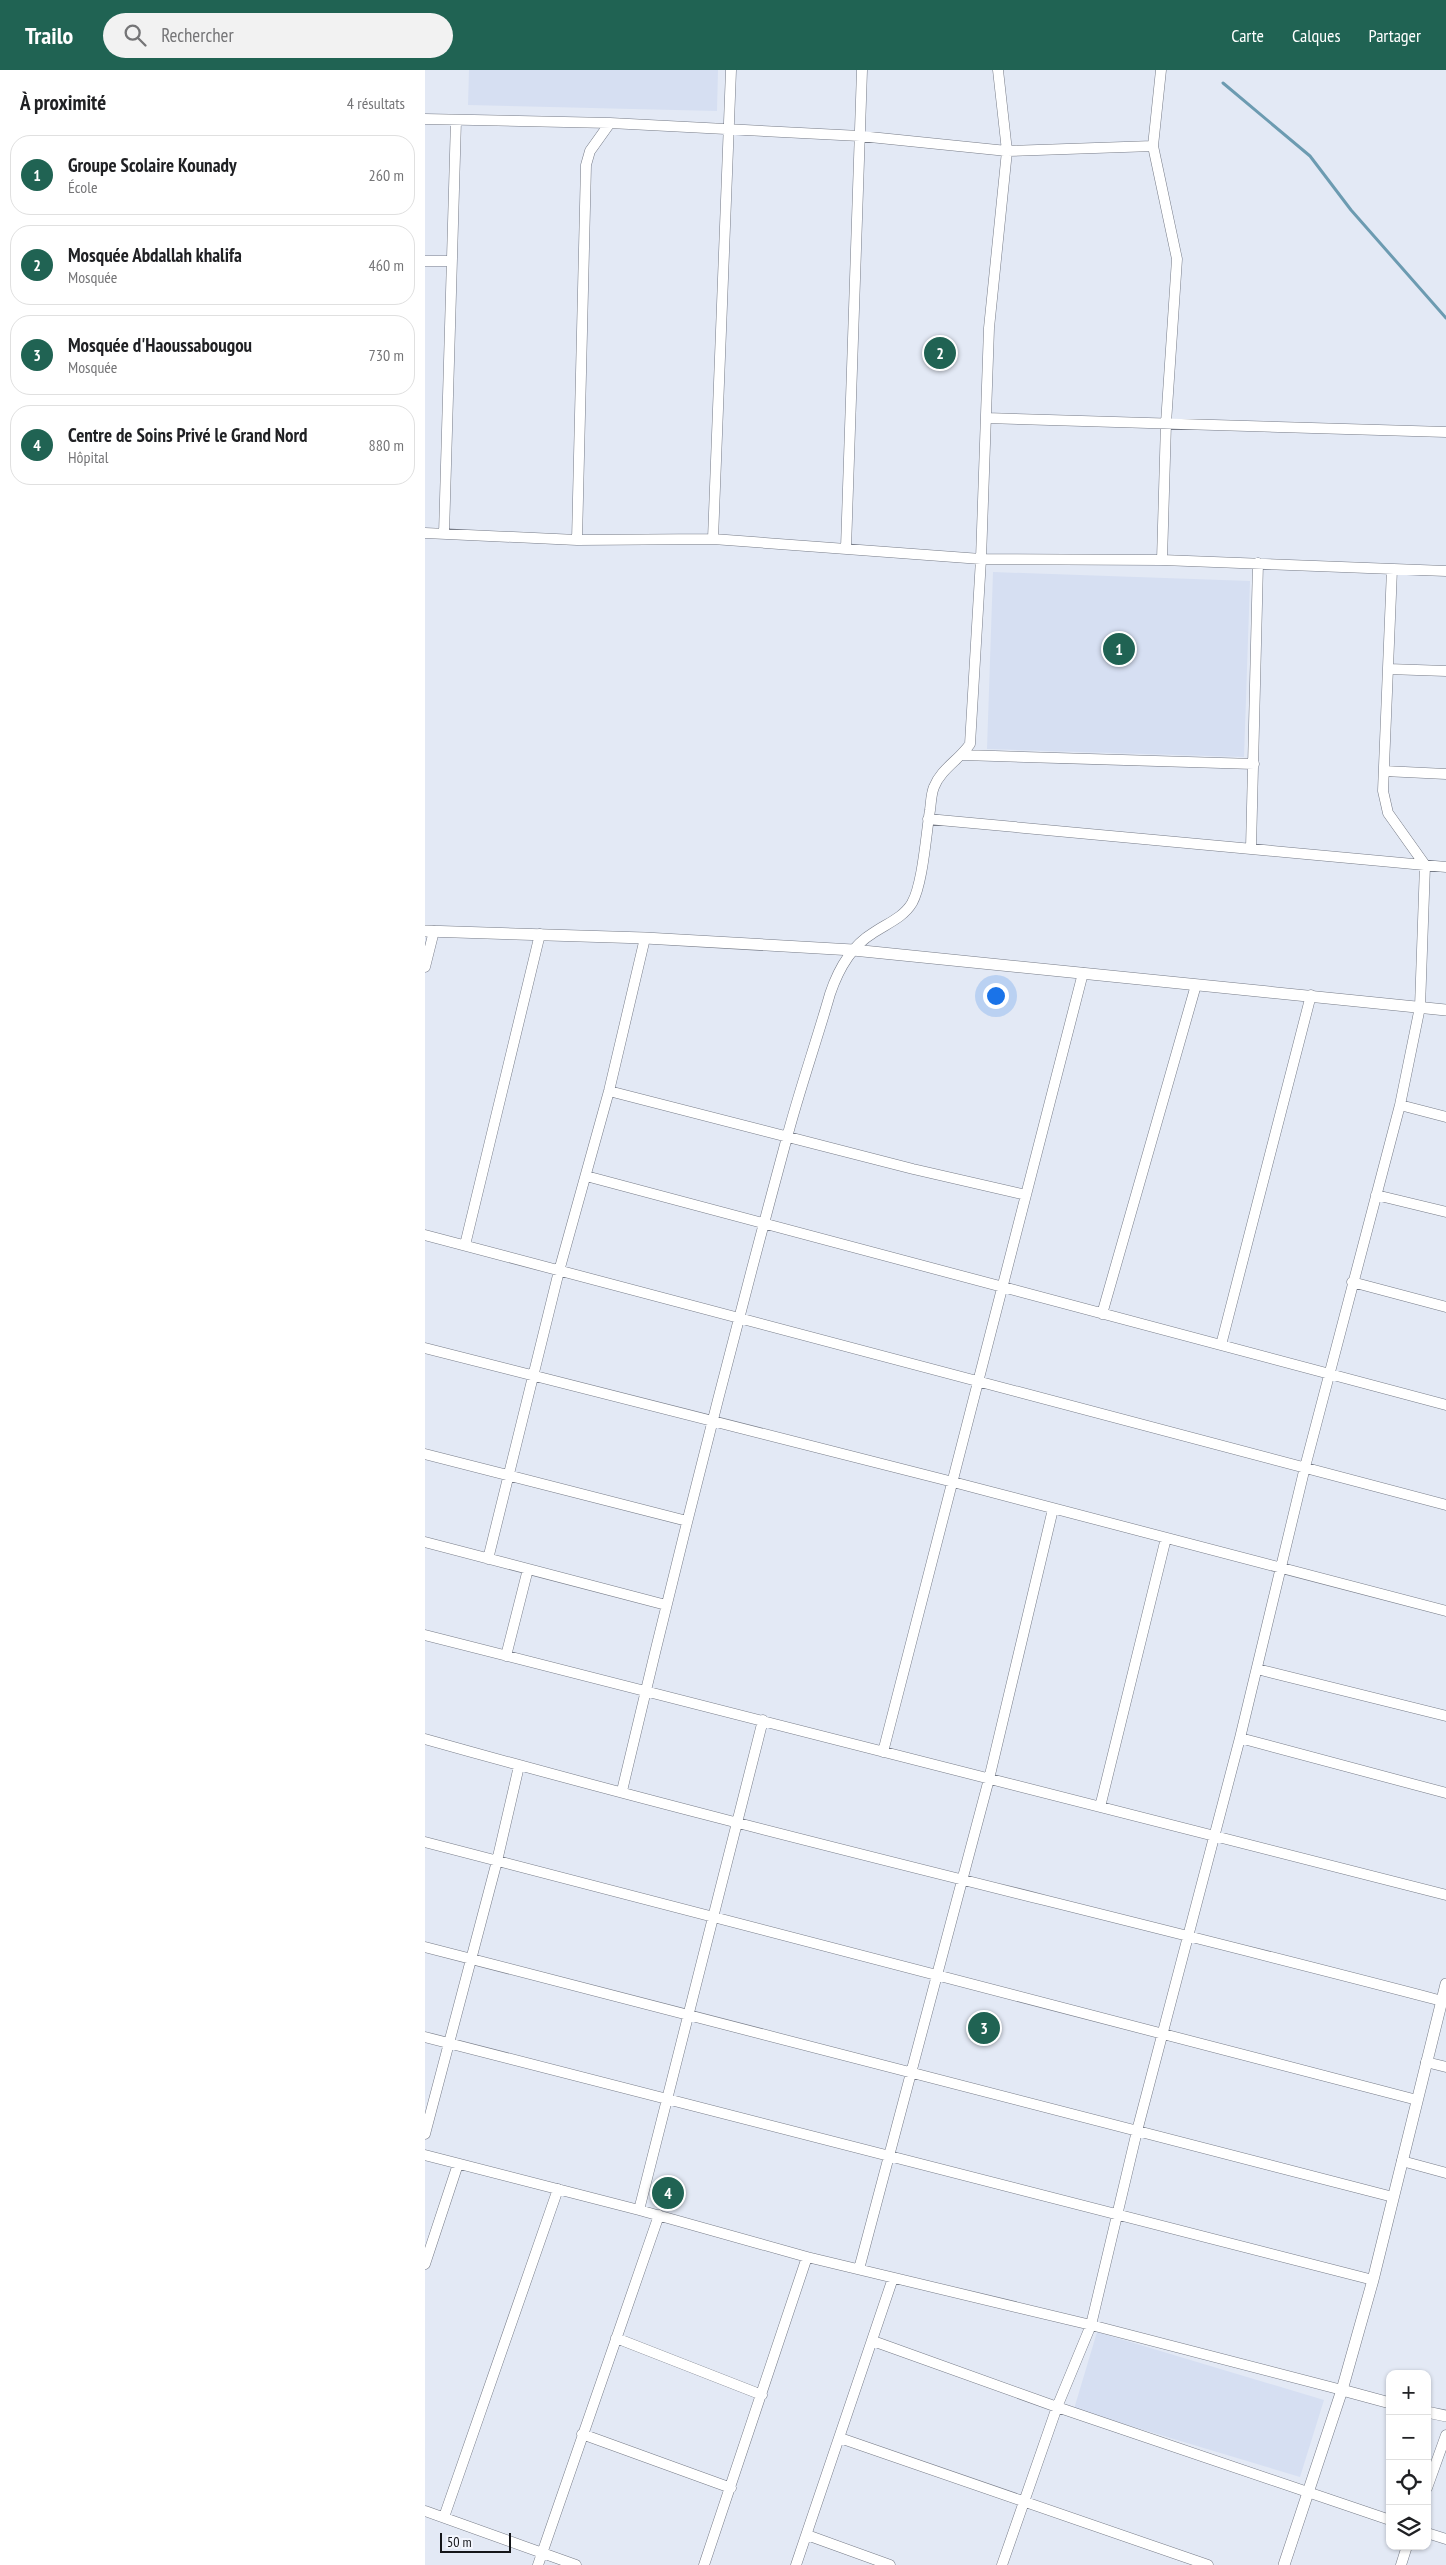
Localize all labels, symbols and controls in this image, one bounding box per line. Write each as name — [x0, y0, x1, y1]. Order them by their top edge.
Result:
search box — [103, 13, 453, 58]
text: Trailo — [25, 20, 73, 51]
icon: search — [121, 21, 149, 49]
text: Rechercher — [161, 23, 234, 47]
text: Carte — [1231, 24, 1264, 47]
text: Calques — [1292, 24, 1341, 47]
text: Partager — [1369, 24, 1421, 47]
text: À proximité — [20, 89, 106, 116]
text: 4 résultats — [347, 93, 405, 113]
text: Groupe Scolaire Kounady — [68, 153, 237, 177]
text: 1 — [33, 165, 41, 185]
text: 260 m — [369, 165, 404, 185]
text: École — [68, 177, 98, 197]
text: Mosquée Abdallah khalifa — [68, 243, 242, 267]
text: 2 — [33, 255, 41, 275]
text: 460 m — [369, 255, 404, 275]
text: Mosquée — [68, 267, 117, 287]
text: Mosquée d'Haoussabougou — [68, 333, 252, 357]
pin: 2 — [924, 334, 956, 372]
text: 3 — [33, 345, 41, 365]
text: 730 m — [369, 345, 404, 365]
text: Mosquée — [68, 357, 117, 377]
text: Centre de Soins Privé le Grand Nord — [68, 423, 308, 447]
text: 4 — [33, 435, 41, 455]
text: 880 m — [369, 435, 404, 455]
text: Hôpital — [68, 447, 108, 467]
pin: 1 — [1103, 630, 1135, 668]
your location — [983, 983, 1009, 1009]
pin: 3 — [968, 2009, 1000, 2047]
pin: 4 — [652, 2174, 684, 2212]
map controls — [1386, 2370, 1431, 2550]
button: + — [1386, 2370, 1431, 2415]
button: − — [1386, 2415, 1431, 2460]
button: locate — [1386, 2460, 1431, 2505]
button: layers — [1386, 2505, 1431, 2550]
scale bar — [440, 2530, 511, 2553]
text: 50 m — [447, 2533, 472, 2551]

